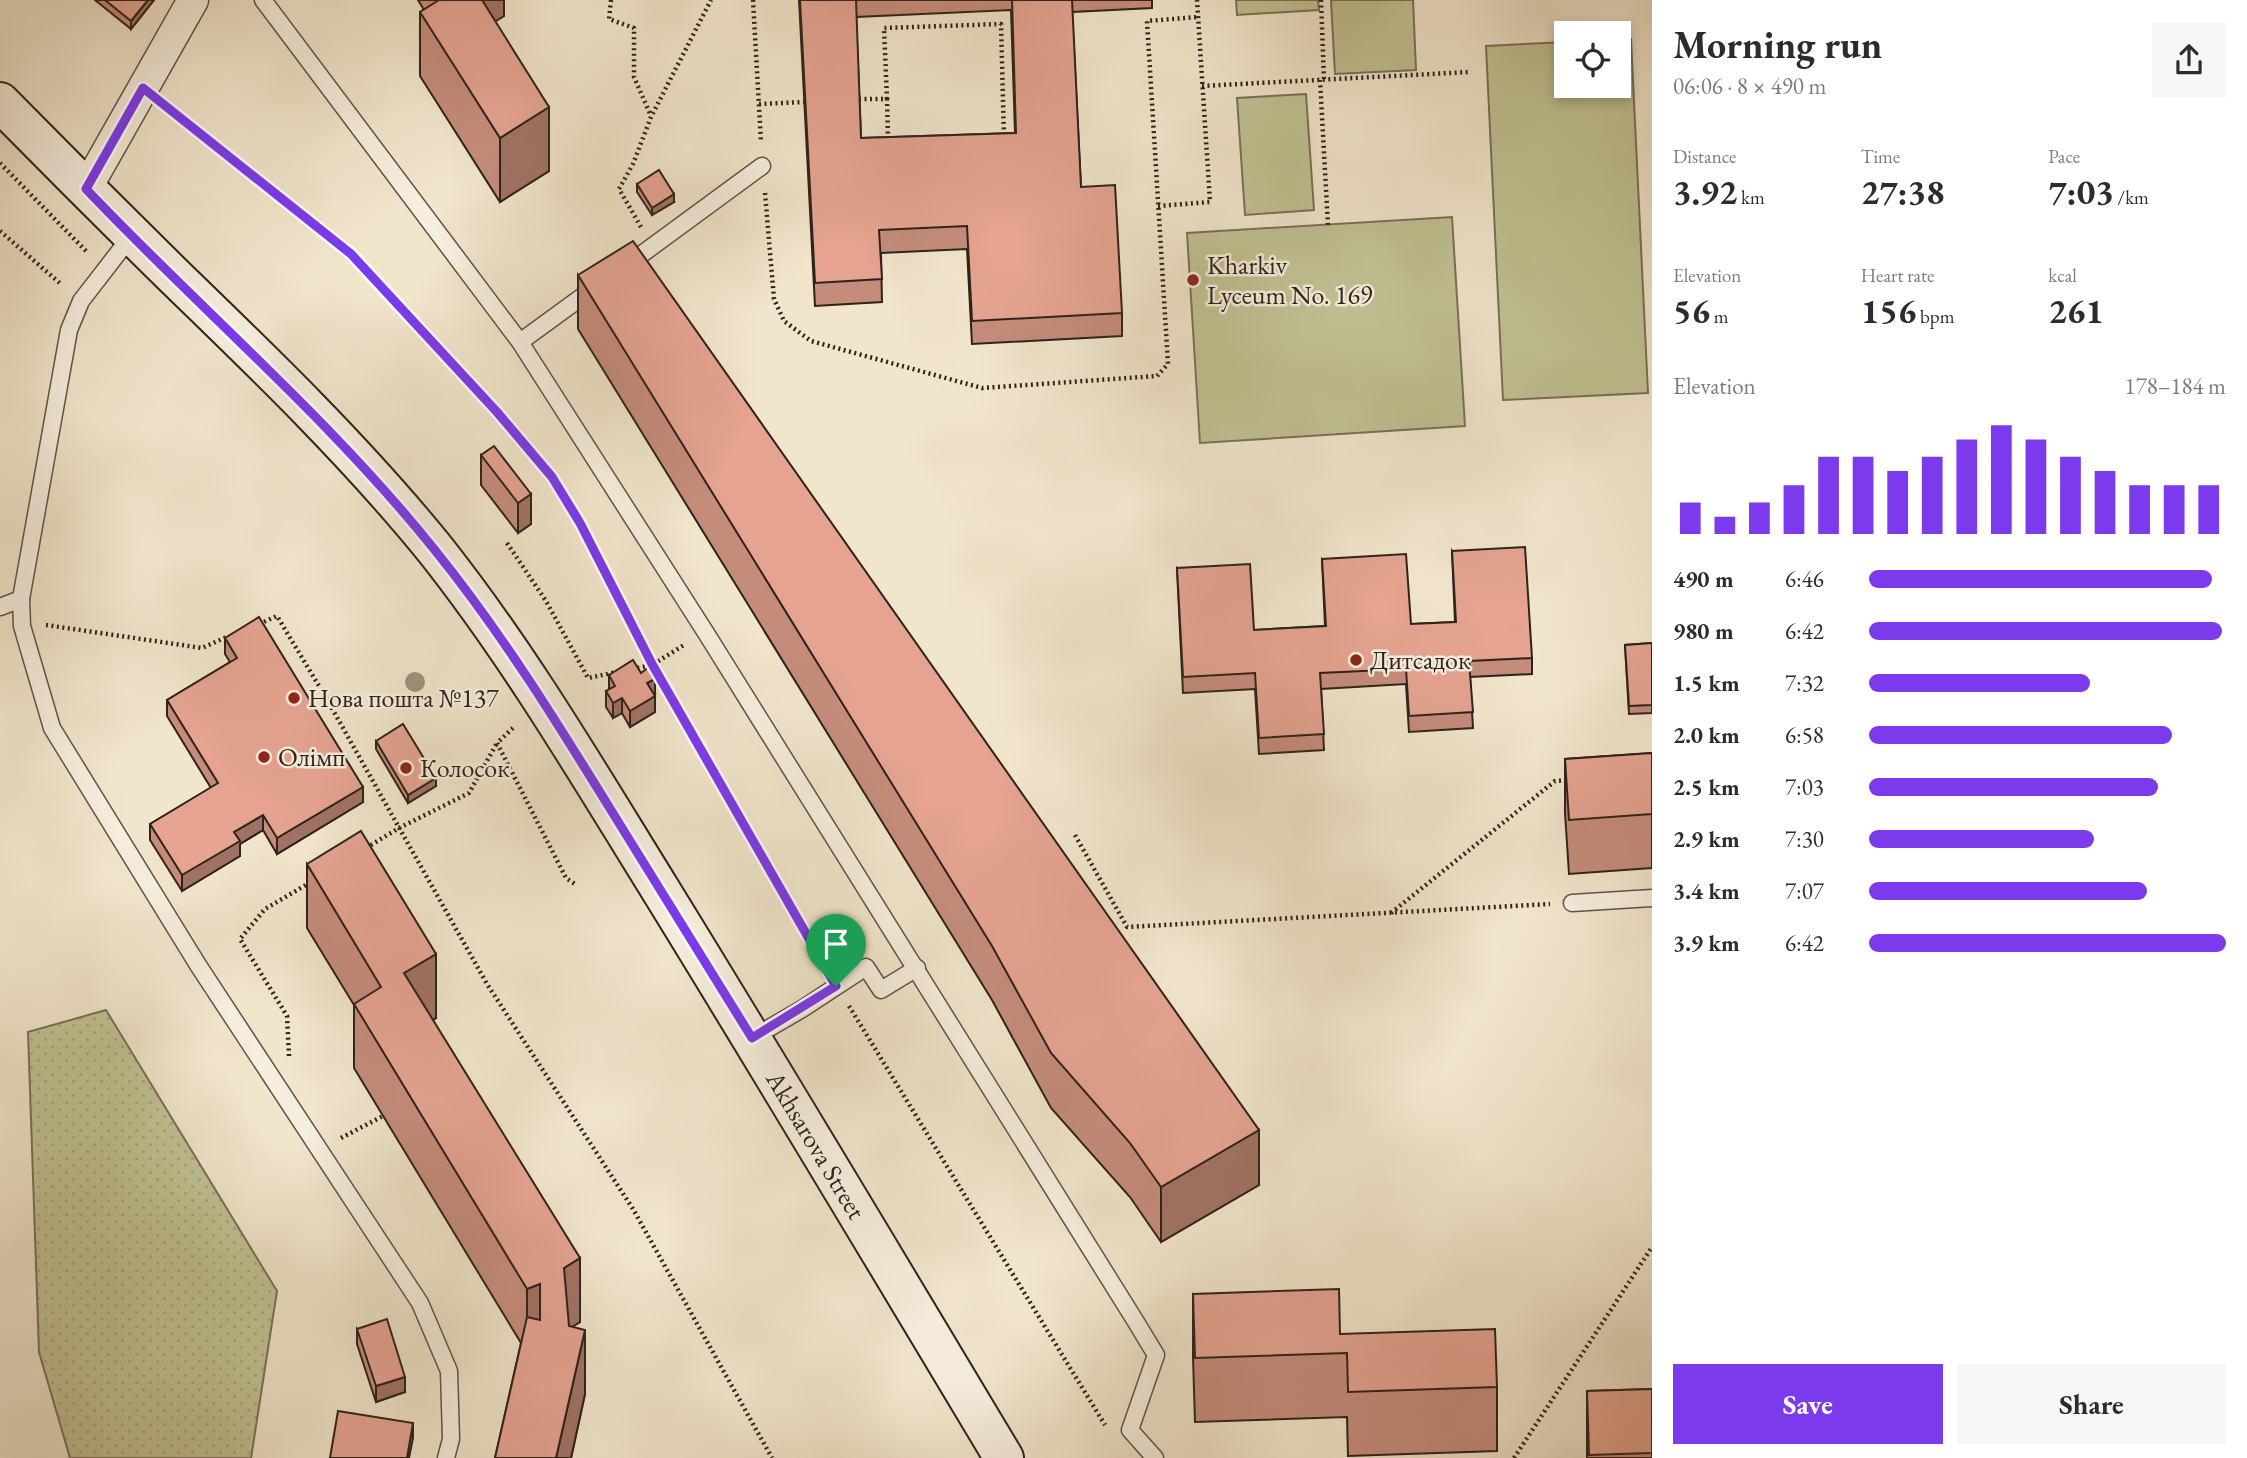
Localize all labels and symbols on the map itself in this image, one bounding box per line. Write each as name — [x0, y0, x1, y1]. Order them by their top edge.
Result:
place label: Kharkiv Lyceum No. 169 — [1207, 248, 1373, 312]
marker: Kharkiv Lyceum No. 169 — [1185, 272, 1201, 288]
place label: Дитсадок — [1370, 643, 1471, 677]
marker: Дитсадок — [1348, 652, 1364, 668]
place label: Нова пошта №137 — [308, 681, 499, 715]
marker: Нова пошта №137 — [286, 690, 302, 706]
place label: Олімп — [278, 740, 345, 774]
marker: Олімп — [256, 749, 272, 765]
place label: Колосок — [420, 751, 510, 785]
marker: Колосок — [398, 760, 414, 776]
pin — [806, 914, 866, 986]
street label: Akhsarova Street — [758, 1064, 874, 1225]

